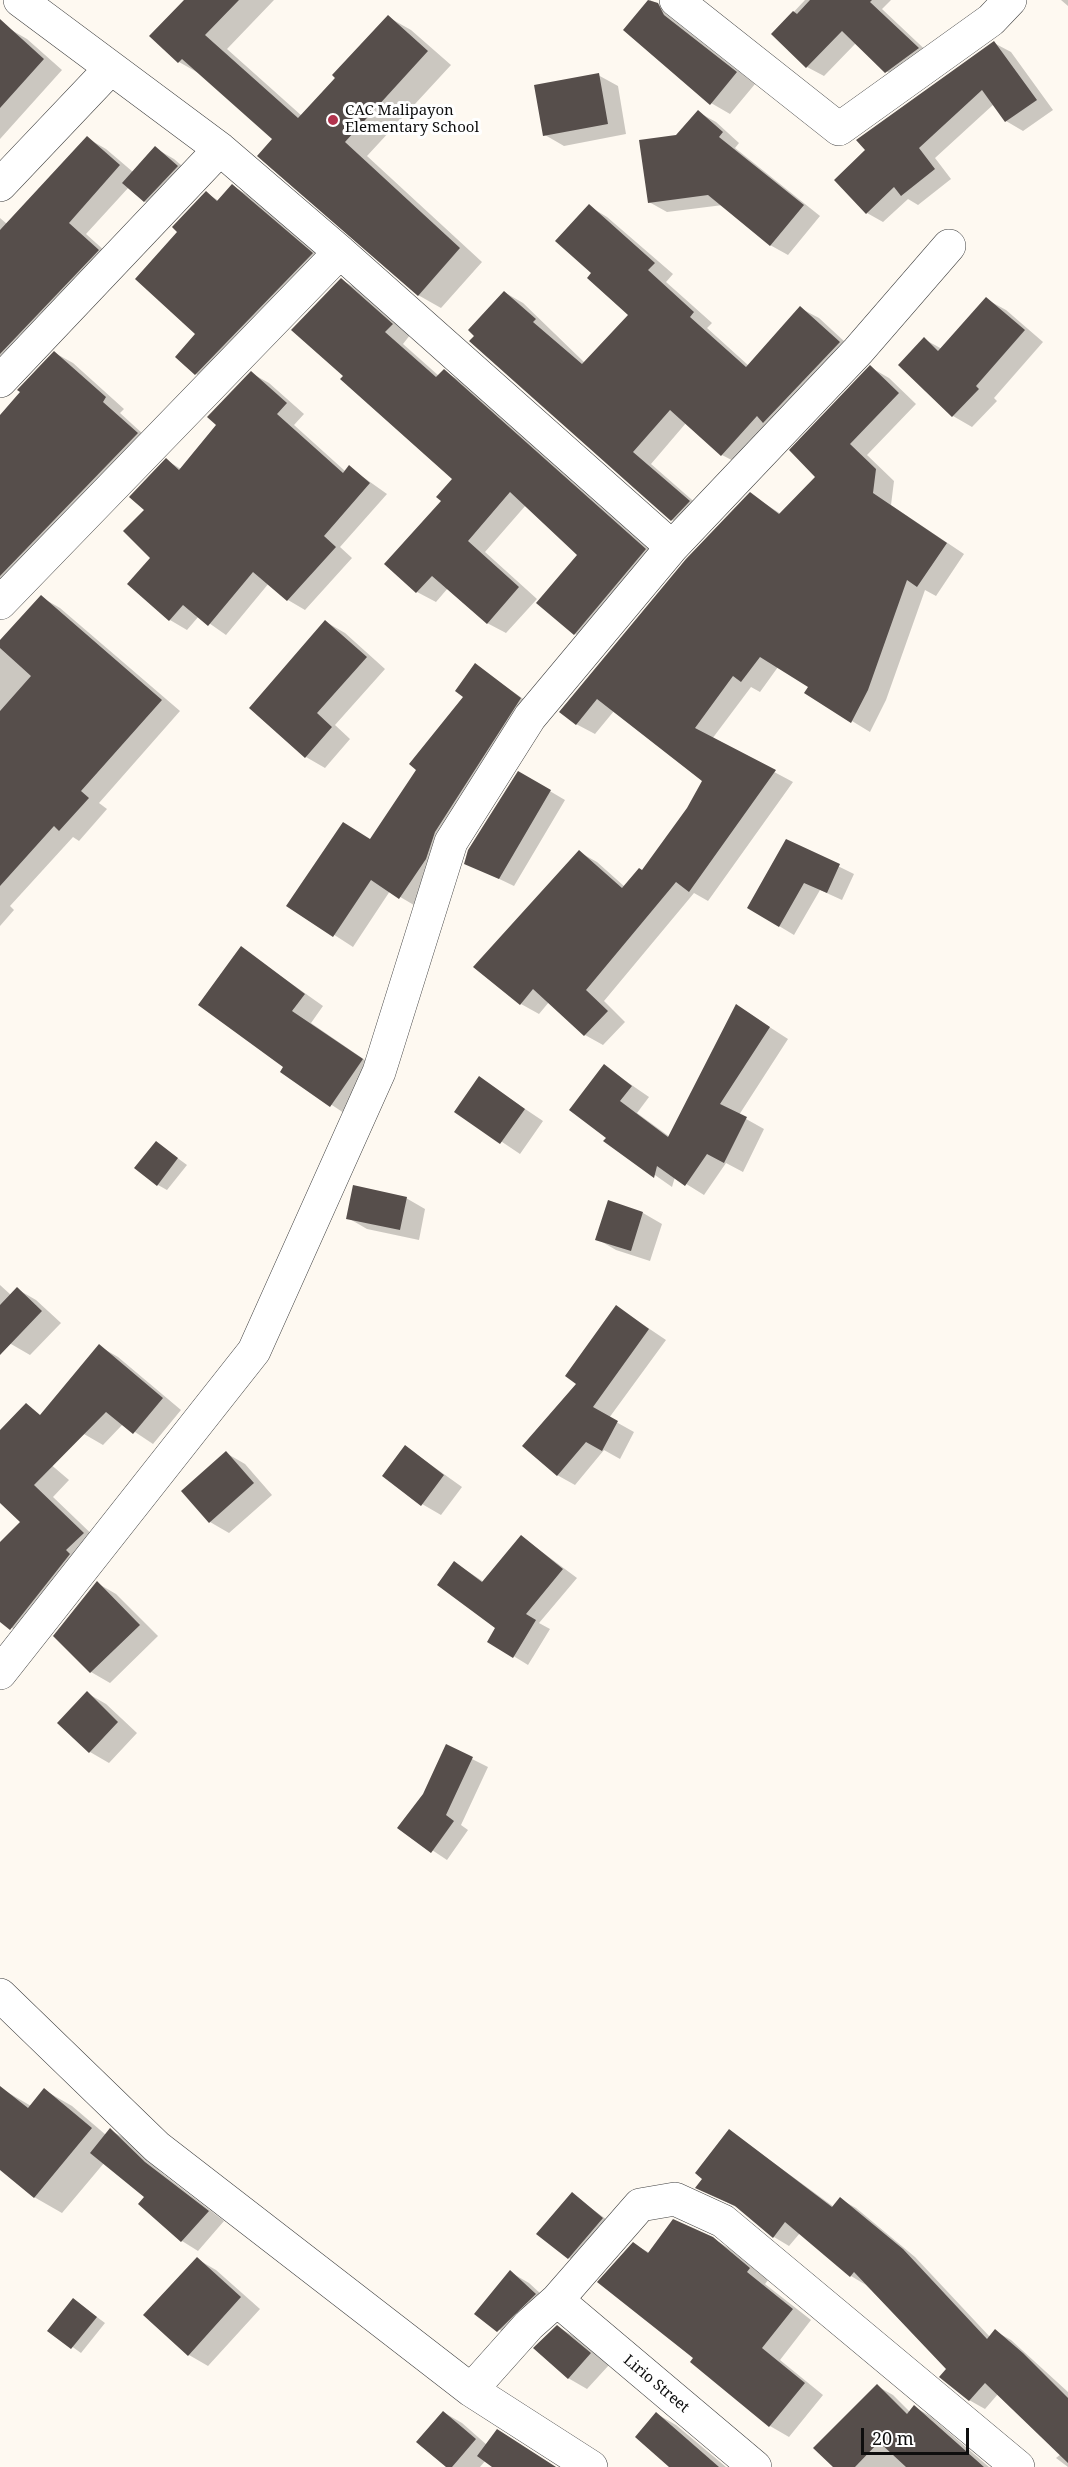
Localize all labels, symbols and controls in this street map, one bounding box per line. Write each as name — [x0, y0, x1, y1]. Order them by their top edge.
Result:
place label: CAC Malipayon Elementary School — [345, 102, 479, 137]
marker: CAC Malipayon Elementary School — [326, 113, 340, 127]
street label: Lirio Street — [619, 2351, 693, 2417]
scale bar — [864, 2416, 972, 2454]
text: 20 m — [872, 2426, 914, 2450]

